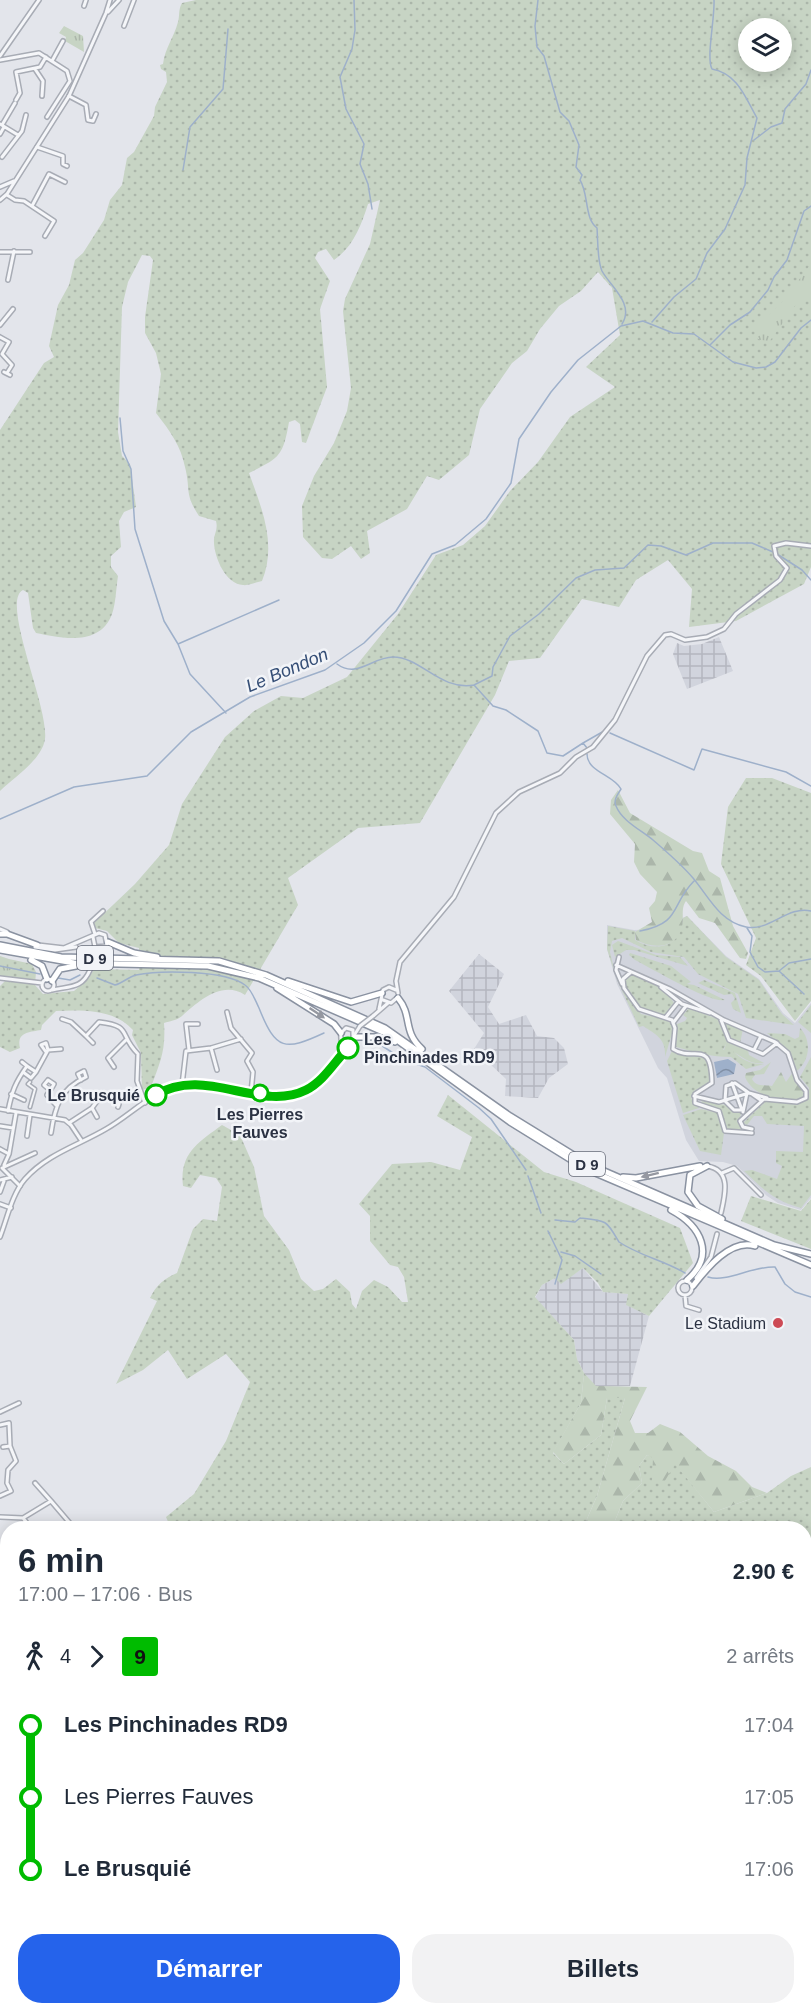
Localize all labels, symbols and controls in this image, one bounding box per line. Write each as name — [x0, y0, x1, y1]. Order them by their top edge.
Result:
map controls — [738, 18, 792, 72]
button: layers — [738, 18, 792, 72]
water label: Le Bondon — [243, 644, 331, 696]
road number: D 9 — [77, 946, 113, 970]
one-way arrow — [309, 1007, 325, 1019]
place label: Les Pinchinades RD9 — [364, 1031, 495, 1066]
marker: Les Pinchinades RD9 — [337, 1037, 359, 1059]
marker: Le Brusquié — [145, 1084, 167, 1106]
marker: Les Pierres Fauves — [251, 1084, 269, 1102]
place label: Le Brusquié — [48, 1087, 140, 1104]
place label: Les Pierres Fauves — [217, 1106, 303, 1141]
road number: D 9 — [569, 1152, 605, 1176]
one-way arrow — [640, 1171, 659, 1181]
place label: Le Stadium — [685, 1315, 766, 1332]
marker: Le Stadium — [771, 1316, 785, 1330]
text: 6 min — [18, 1542, 104, 1579]
text: 2.90 € — [733, 1559, 794, 1584]
text: 17:00 – 17:06 · Bus — [18, 1583, 193, 1605]
icon: walk — [18, 1640, 51, 1673]
icon: forward — [80, 1640, 113, 1673]
text: 4 — [60, 1645, 71, 1667]
text: 9 — [134, 1645, 146, 1668]
text: 2 arrêts — [726, 1645, 794, 1667]
text: Les Pinchinades RD9 — [64, 1712, 288, 1737]
text: 17:04 — [744, 1714, 794, 1736]
text: Les Pierres Fauves — [64, 1784, 254, 1809]
text: 17:05 — [744, 1786, 794, 1808]
text: Le Brusquié — [64, 1856, 191, 1881]
text: 17:06 — [744, 1858, 794, 1880]
button: Démarrer — [18, 1934, 400, 2003]
button: Billets — [412, 1934, 794, 2003]

